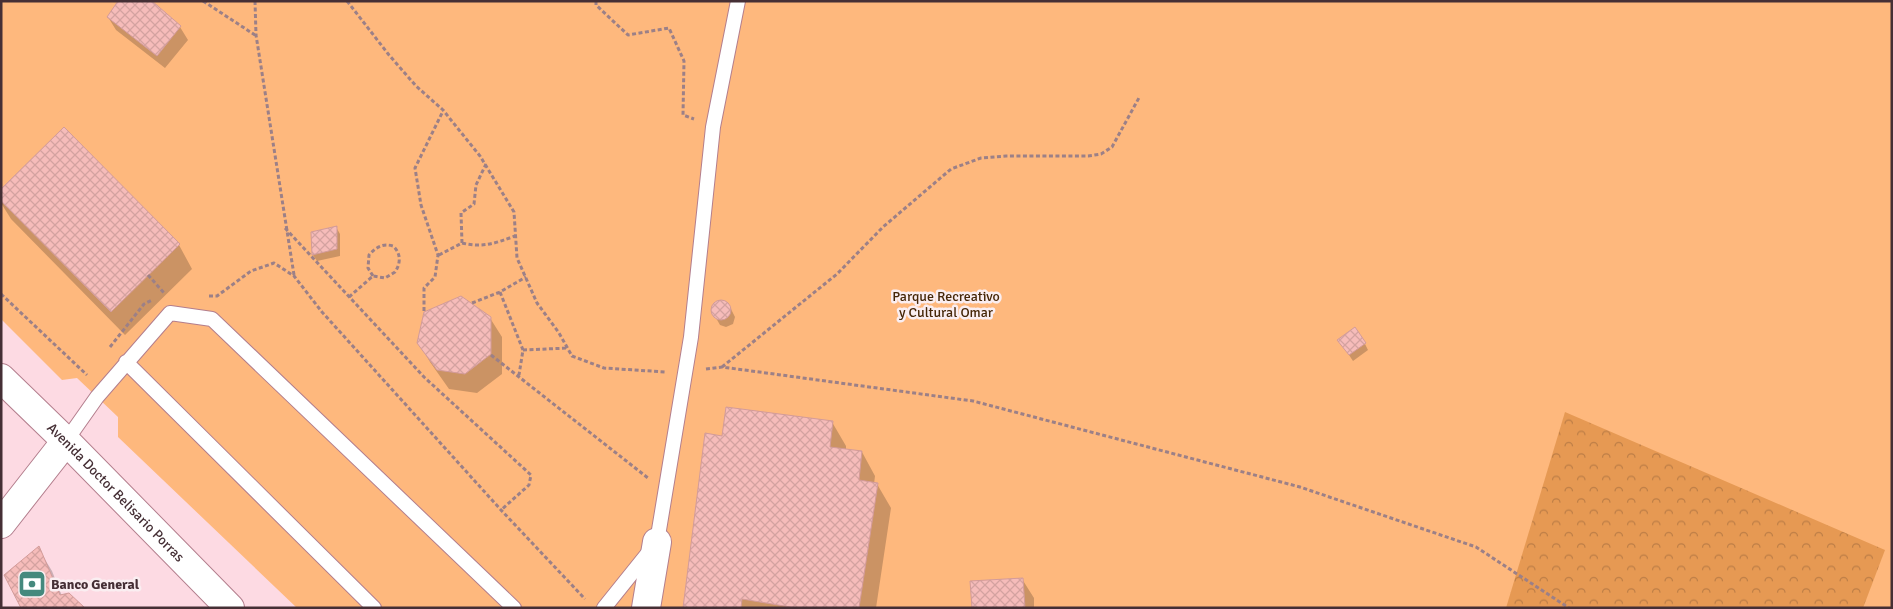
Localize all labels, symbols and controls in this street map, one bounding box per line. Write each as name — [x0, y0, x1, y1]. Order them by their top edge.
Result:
park label: Parque Recreativo y Cultural Omar — [892, 288, 1000, 321]
street label: Avenida Doctor Belisario Porras — [44, 419, 188, 565]
bank icon: Banco General — [17, 569, 47, 599]
place label: Banco General — [51, 576, 140, 593]

